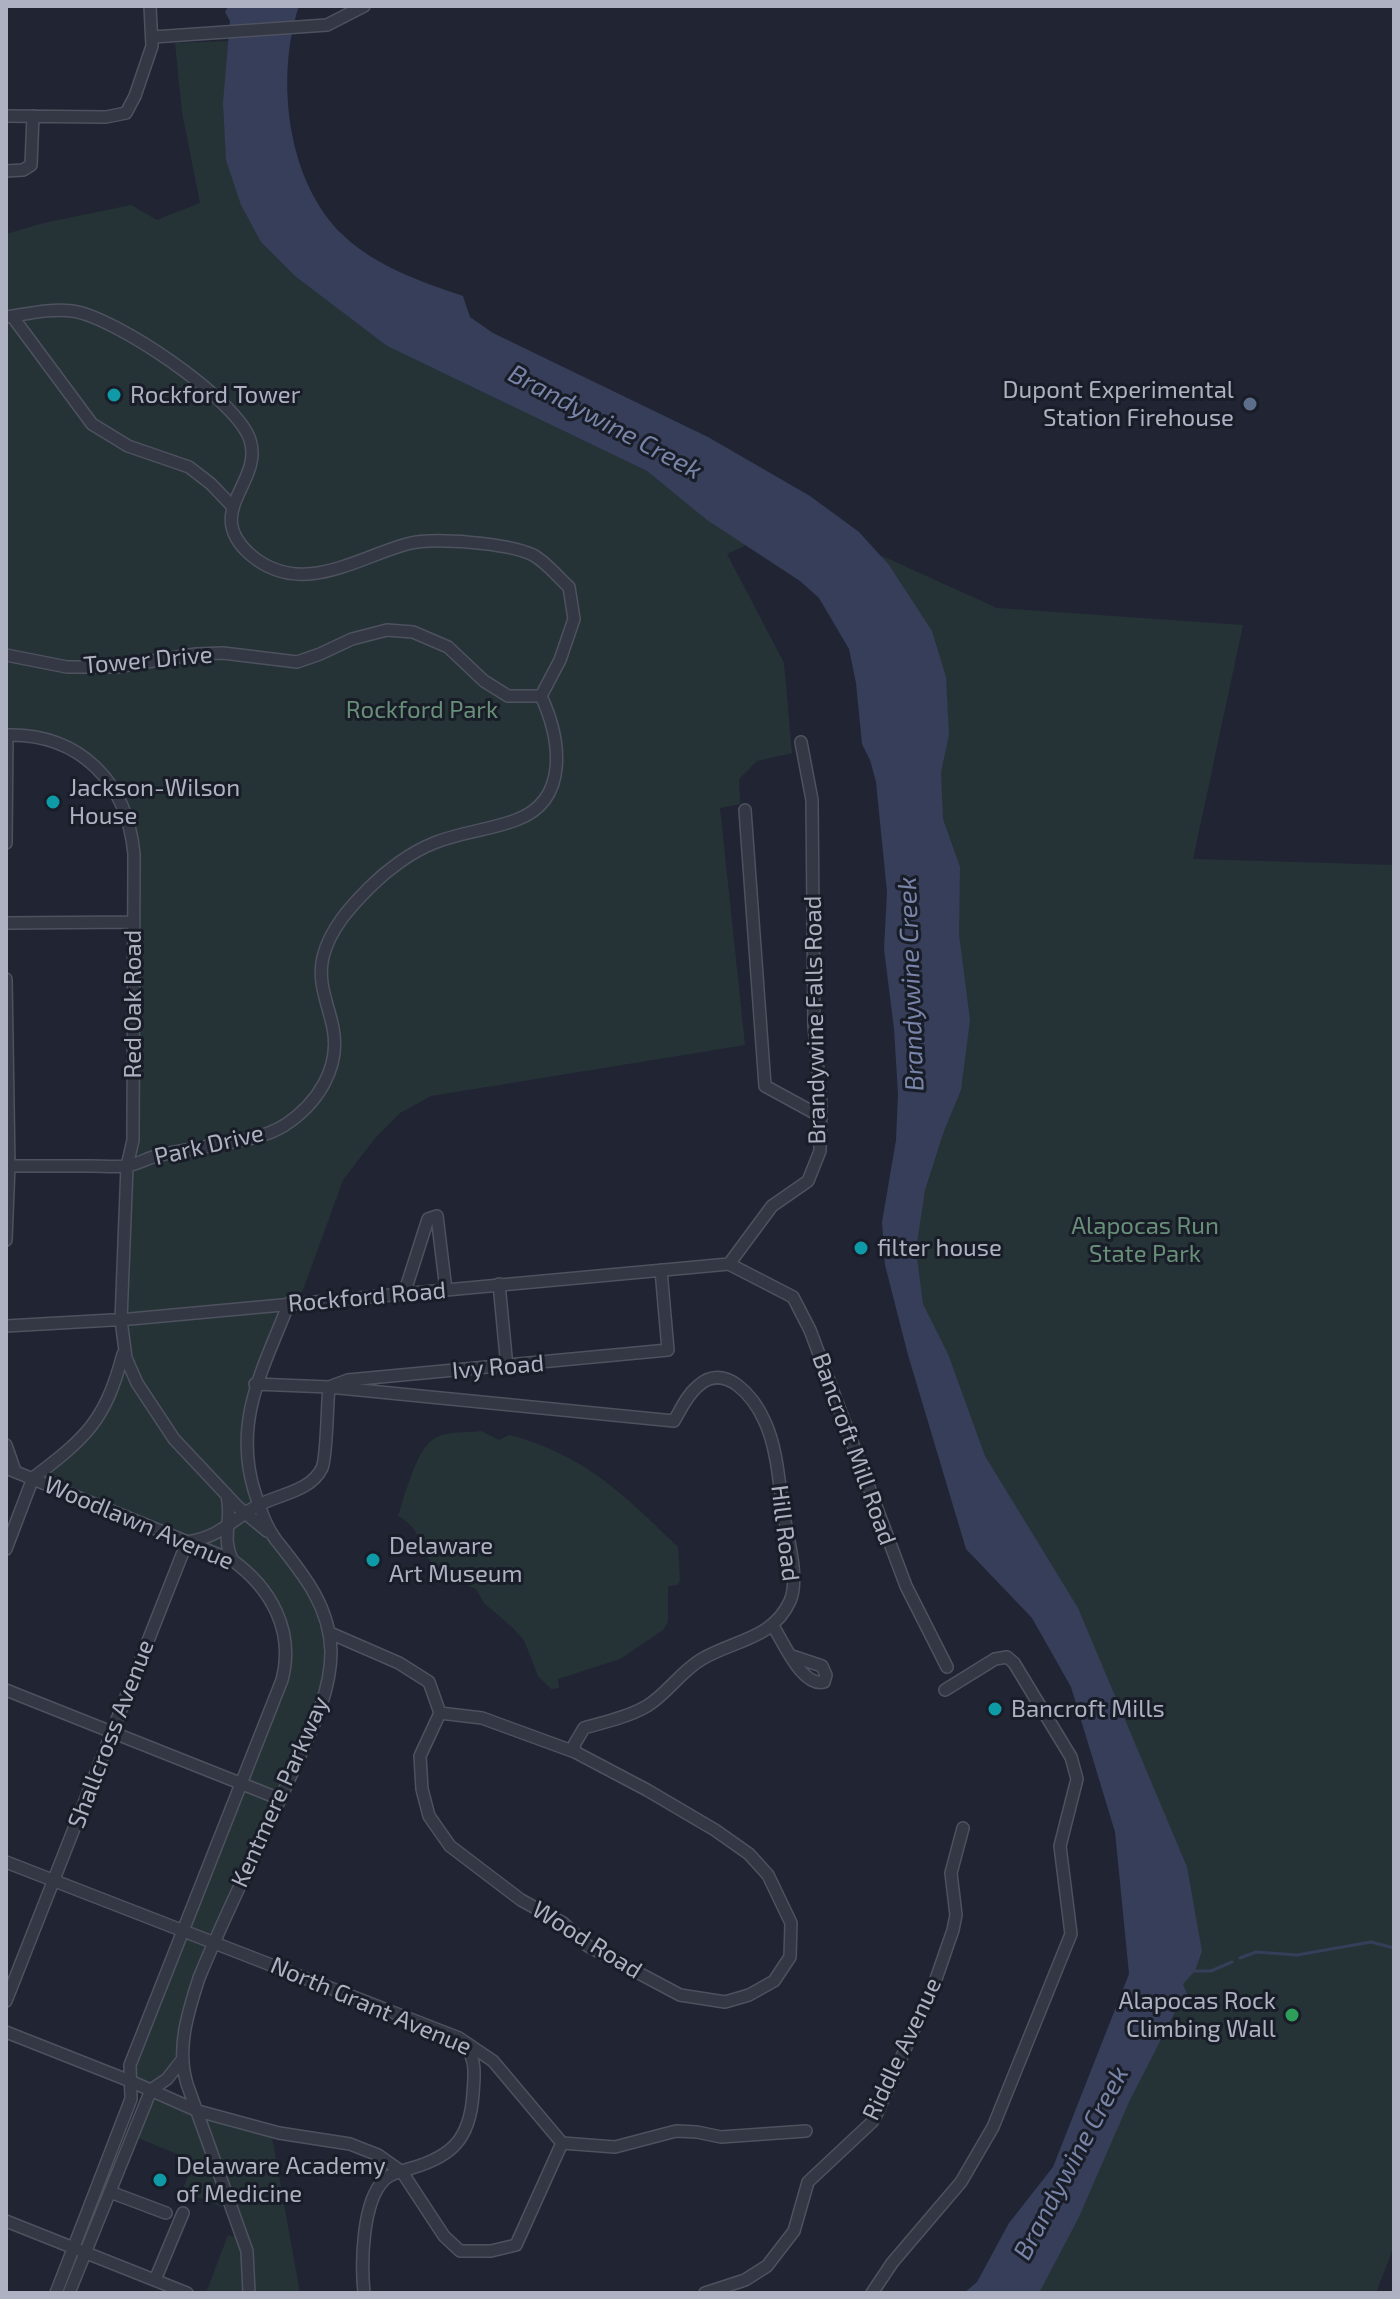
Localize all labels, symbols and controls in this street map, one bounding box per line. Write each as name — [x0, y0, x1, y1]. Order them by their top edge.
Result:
water label: Brandywine Creek — [503, 358, 707, 486]
place label: Dupont Experimental Station Firehouse — [1003, 376, 1234, 432]
place label: Rockford Tower — [130, 381, 300, 409]
marker: Rockford Tower — [105, 386, 123, 404]
marker: Dupont Experimental Station Firehouse — [1241, 395, 1259, 413]
street label: Tower Drive — [82, 640, 214, 680]
park label: Rockford Park — [346, 696, 498, 724]
place label: Jackson-Wilson House — [69, 774, 240, 830]
marker: Jackson-Wilson House — [44, 793, 62, 811]
water label: Brandywine Creek — [892, 876, 930, 1092]
street label: Brandywine Falls Road — [798, 895, 832, 1145]
street label: Red Oak Road — [119, 930, 147, 1078]
street label: Park Drive — [151, 1118, 267, 1172]
park label: Alapocas Run State Park — [1071, 1212, 1219, 1268]
place label: filter house — [877, 1234, 1002, 1262]
marker: filter house — [852, 1239, 870, 1257]
street label: Rockford Road — [287, 1276, 447, 1318]
street label: Ivy Road — [451, 1349, 545, 1385]
street label: Bancroft Mill Road — [806, 1349, 902, 1549]
street label: Woodlawn Avenue — [40, 1470, 238, 1576]
street label: Hill Road — [765, 1483, 805, 1583]
place label: Delaware Art Museum — [389, 1532, 523, 1588]
marker: Delaware Art Museum — [364, 1551, 382, 1569]
street label: Shallcross Avenue — [62, 1636, 160, 1832]
street label: Kentmere Parkway — [225, 1692, 335, 1892]
place label: Bancroft Mills — [1011, 1695, 1165, 1723]
marker: Bancroft Mills — [986, 1700, 1004, 1718]
street label: Wood Road — [527, 1895, 647, 1985]
street label: North Grant Avenue — [266, 1951, 476, 2061]
street label: Riddle Avenue — [856, 1973, 948, 2125]
place label: Alapocas Rock Climbing Wall — [1118, 1987, 1276, 2043]
marker: Alapocas Rock Climbing Wall — [1283, 2006, 1301, 2024]
water label: Brandywine Creek — [1007, 2061, 1135, 2265]
place label: Delaware Academy of Medicine — [176, 2152, 386, 2208]
marker: Delaware Academy of Medicine — [151, 2171, 169, 2189]

